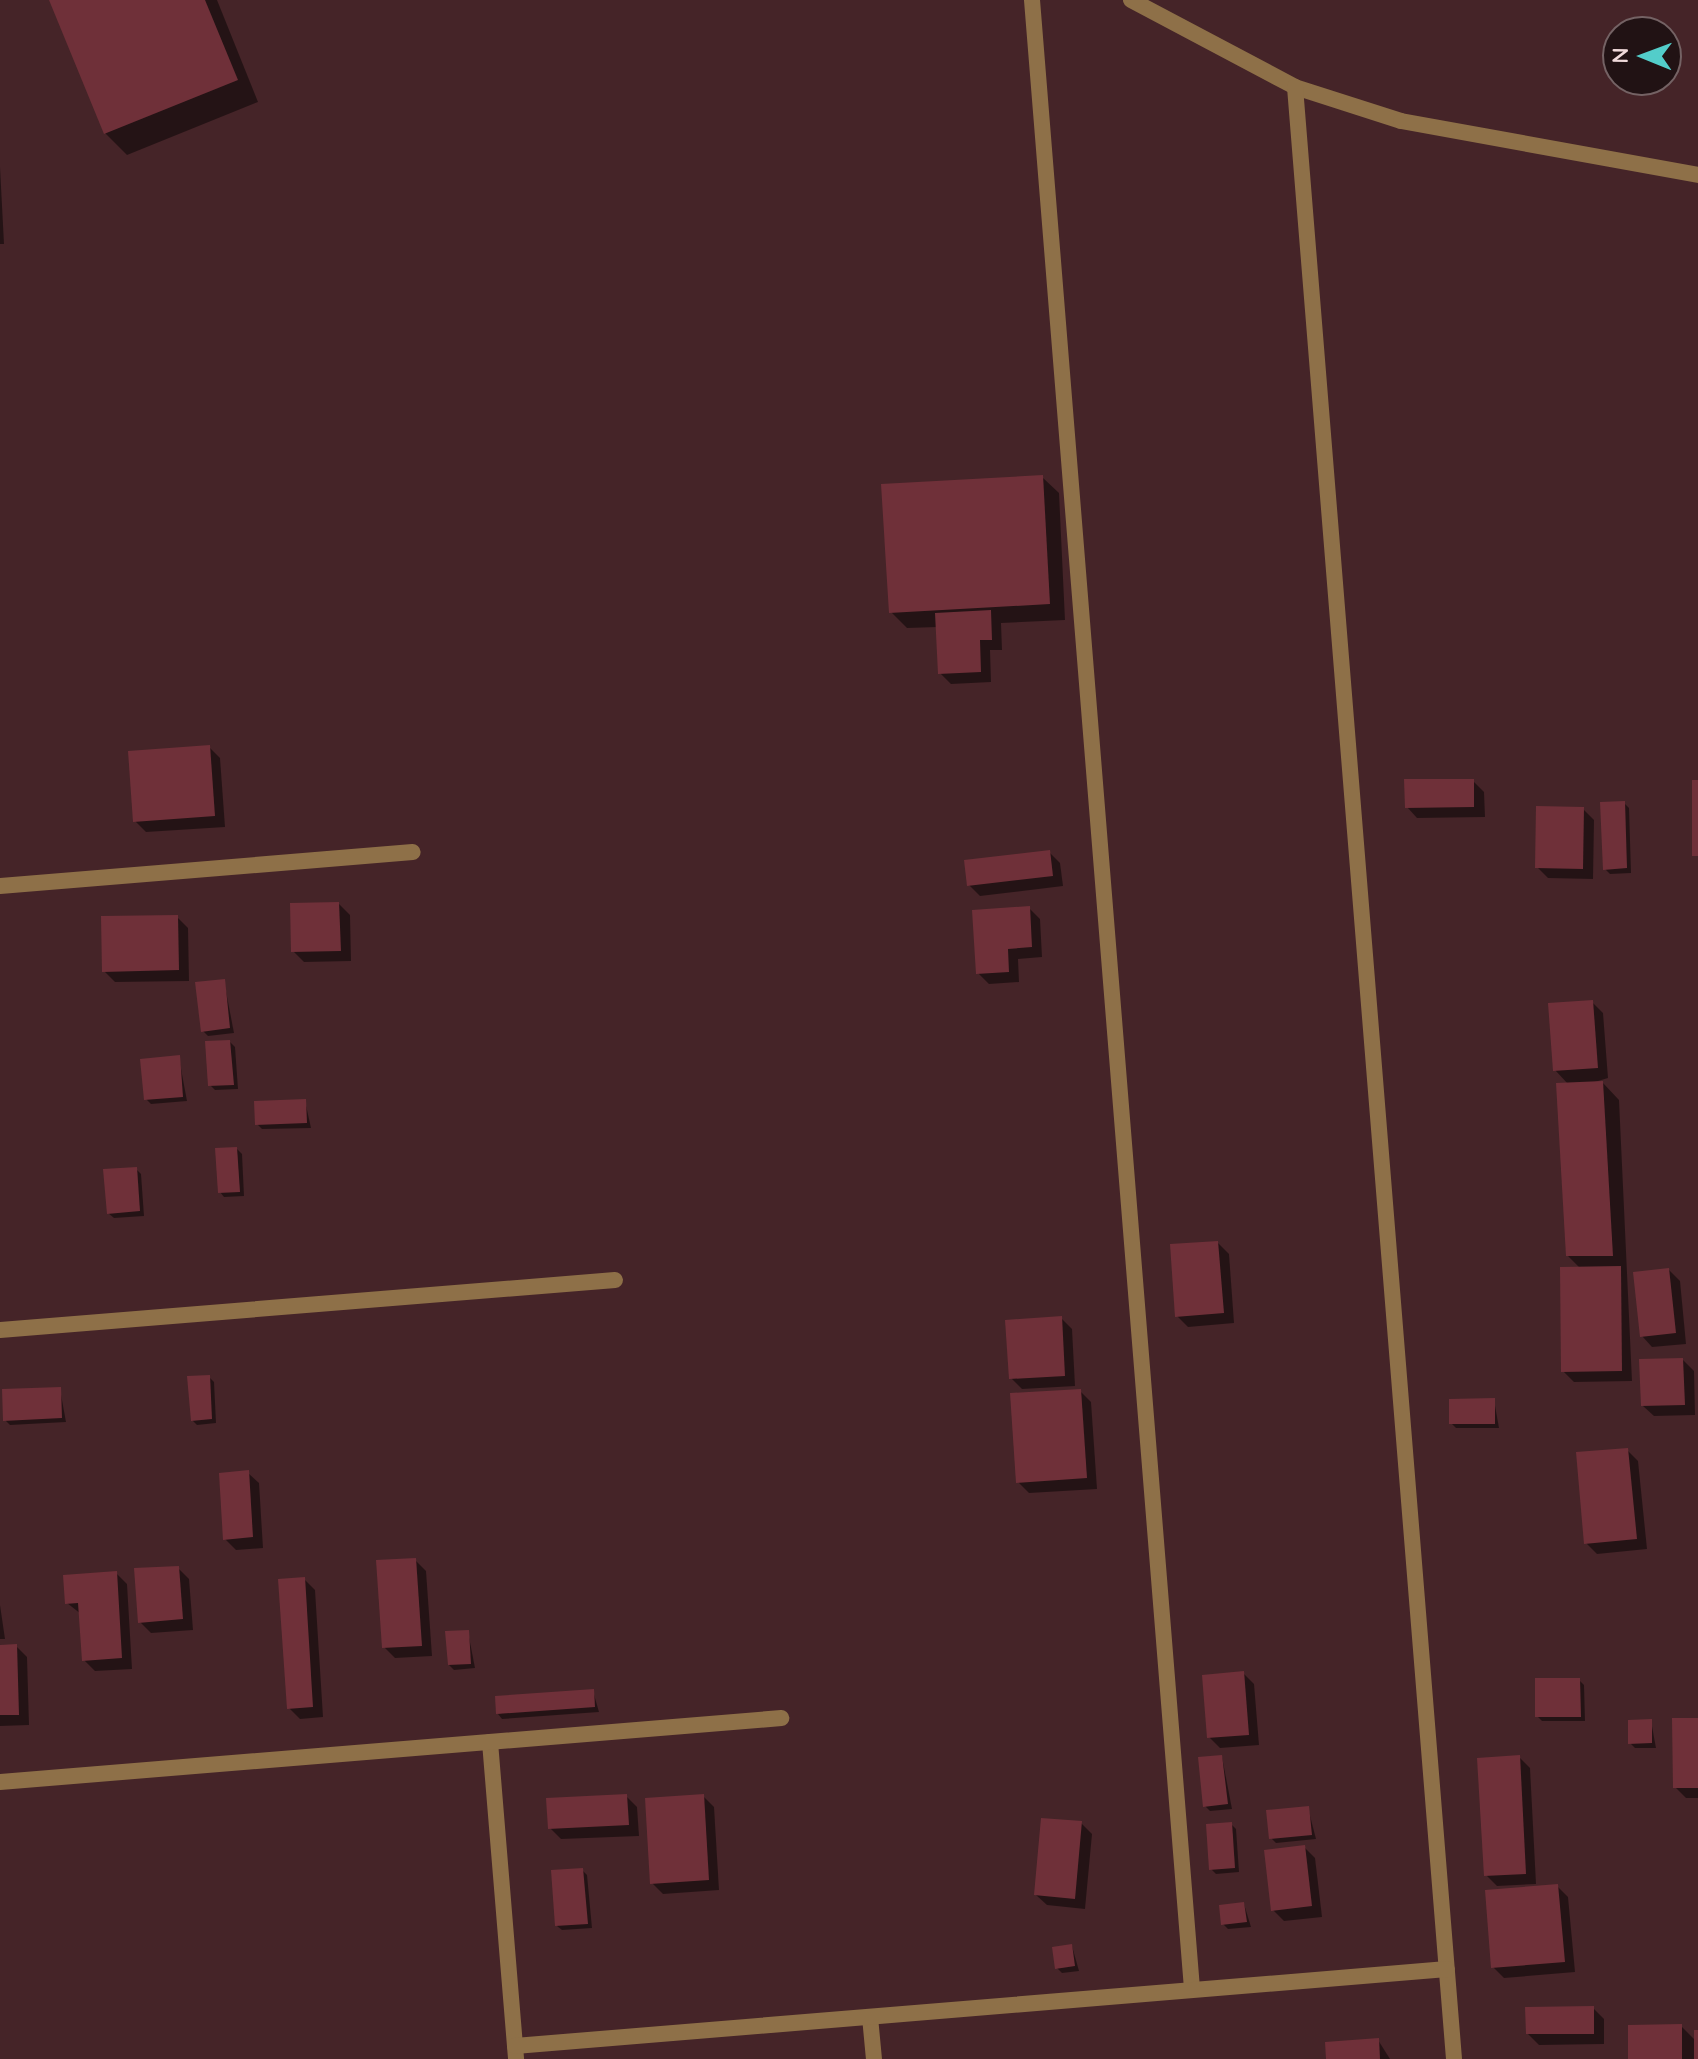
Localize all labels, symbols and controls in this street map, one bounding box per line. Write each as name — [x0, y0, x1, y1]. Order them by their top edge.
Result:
north arrow — [1602, 16, 1682, 96]
text: N — [1606, 47, 1634, 64]

